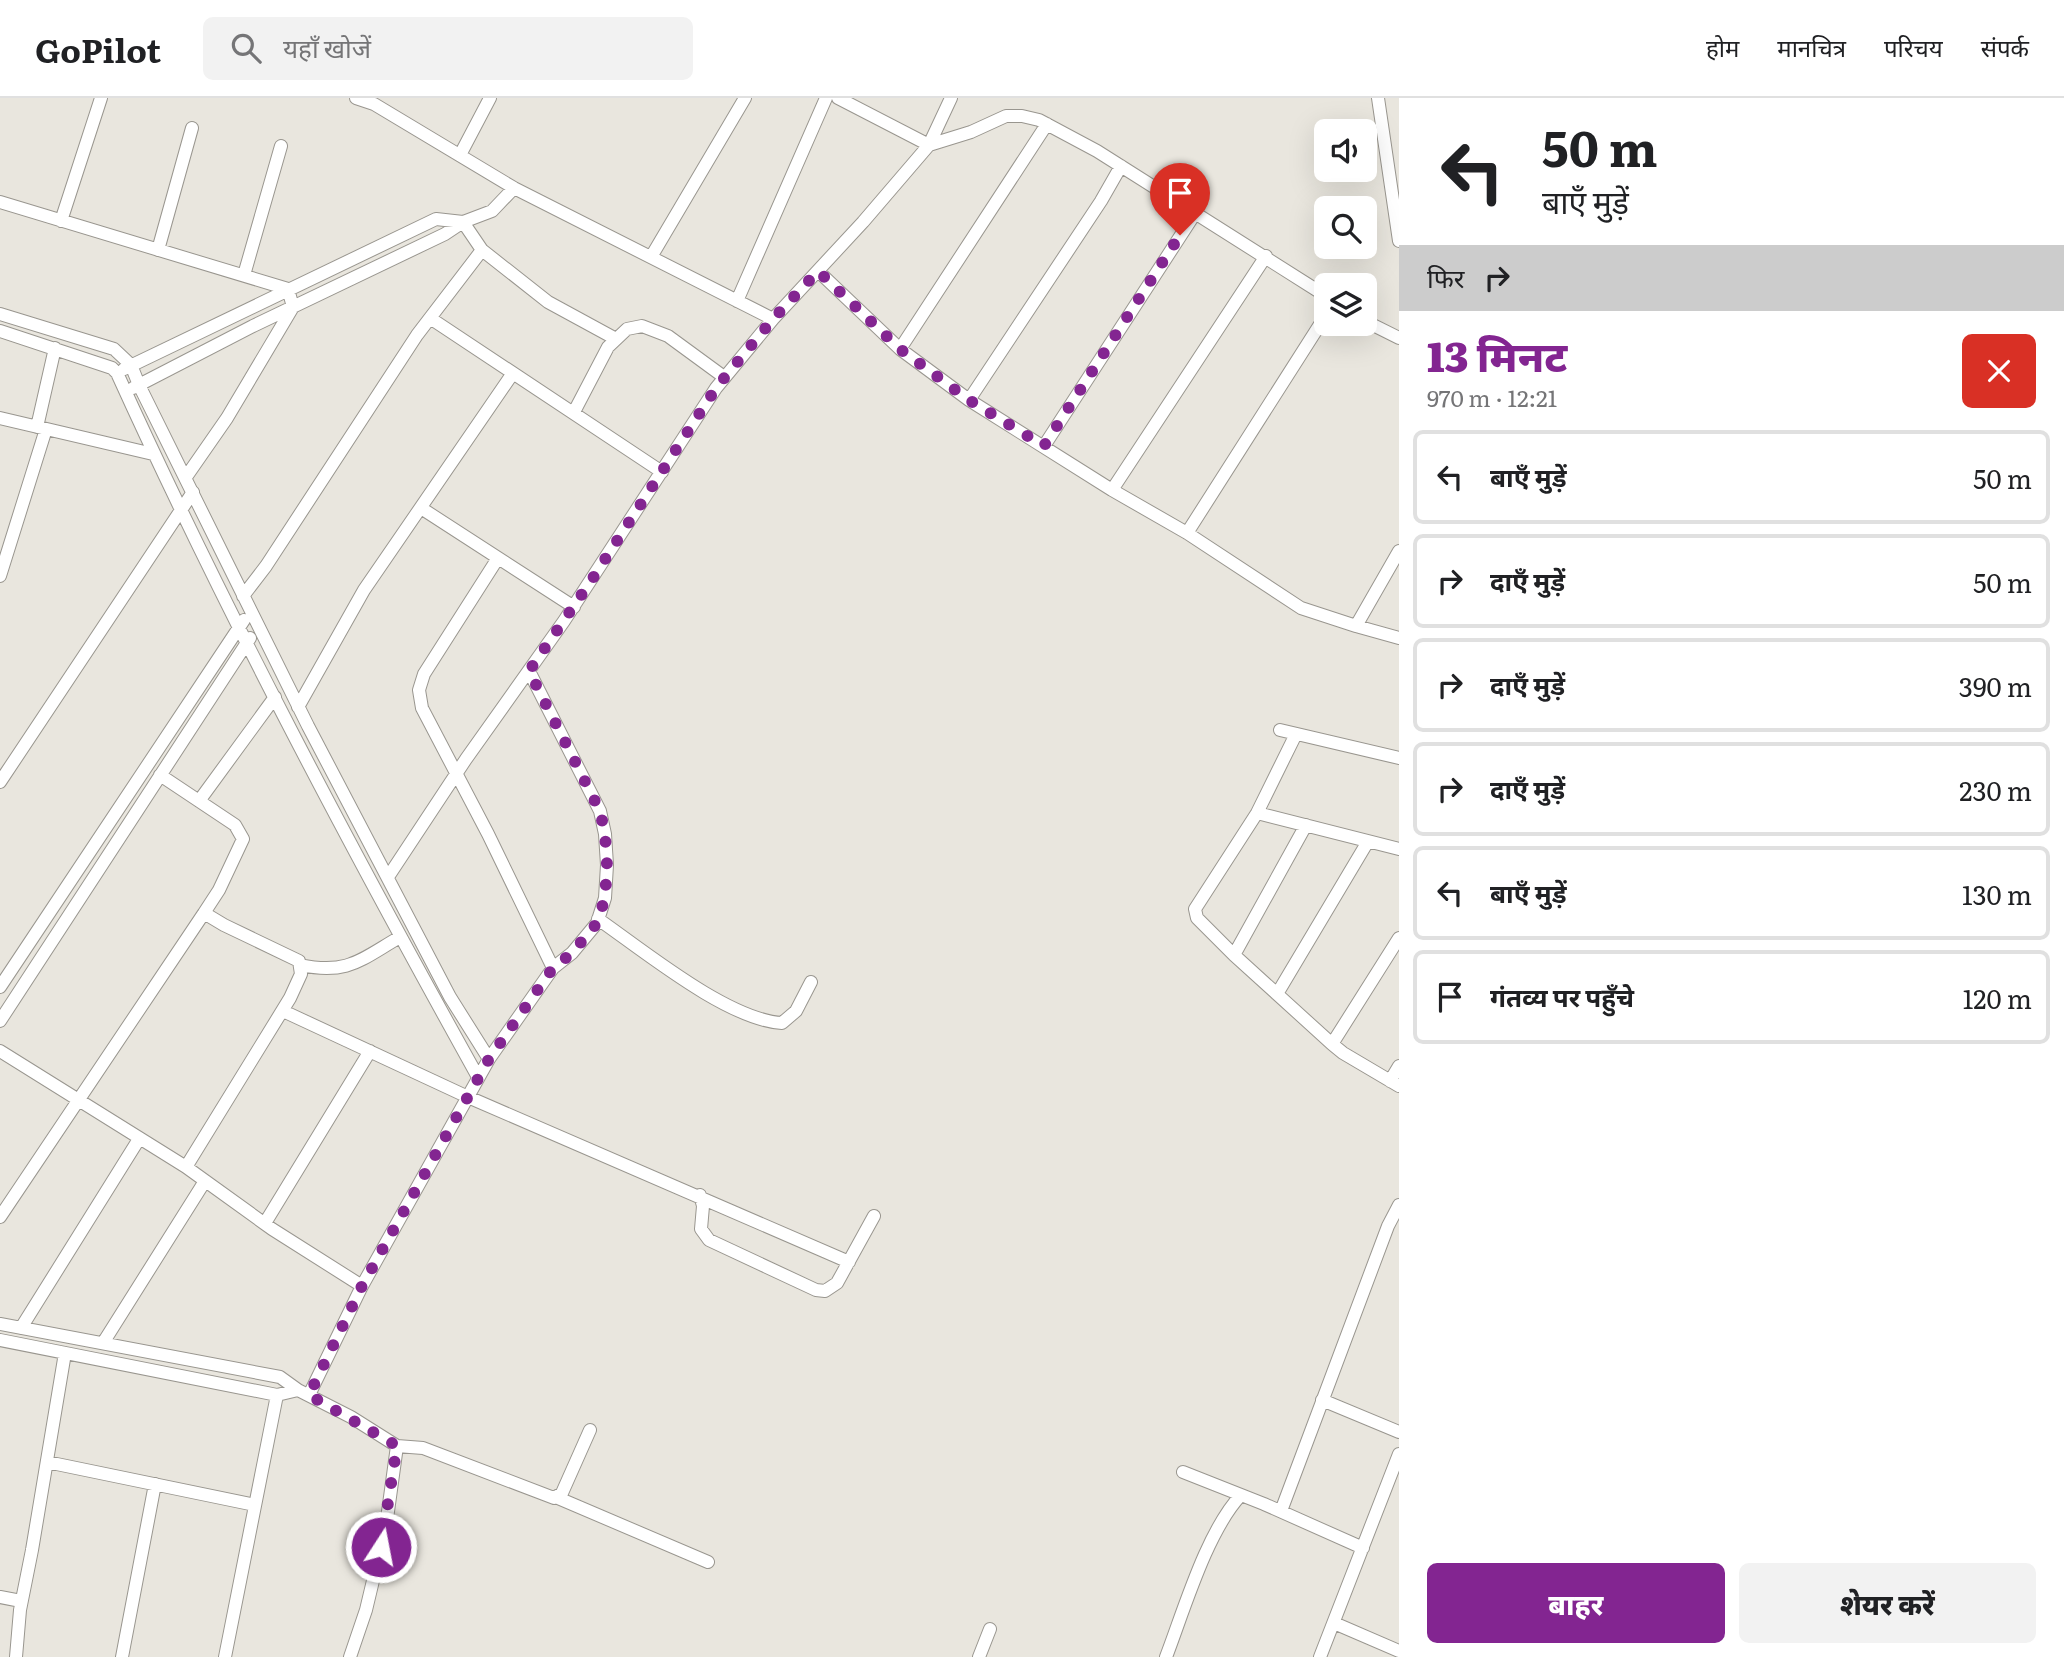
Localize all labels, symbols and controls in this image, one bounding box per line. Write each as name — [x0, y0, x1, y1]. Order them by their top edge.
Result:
search box — [203, 17, 693, 80]
text: GoPilot — [35, 24, 161, 73]
text: यहाँ खोजें — [283, 27, 371, 66]
icon: search — [227, 29, 265, 67]
text: होम — [1706, 29, 1739, 64]
text: मानचित्र — [1777, 29, 1846, 64]
text: परिचय — [1884, 29, 1943, 64]
text: संपर्क — [1981, 29, 2029, 64]
text: 50 m — [1542, 109, 1658, 182]
map controls — [1314, 119, 1377, 336]
button: sound — [1314, 119, 1377, 182]
icon: left — [1427, 126, 1518, 217]
pin — [1150, 163, 1210, 235]
icon: arrive — [1161, 174, 1199, 212]
text: बाएँ मुड़ें — [1542, 176, 1629, 224]
button: search — [1314, 196, 1377, 259]
text: फिर — [1427, 257, 1464, 296]
icon: right — [1478, 259, 1516, 297]
button: layers — [1314, 273, 1377, 336]
text: 13 मिनट — [1427, 323, 1567, 385]
button: close — [1962, 334, 2036, 408]
text: 970 m · 12:21 — [1427, 380, 1557, 414]
text: बाएँ मुड़ें — [1490, 456, 1567, 495]
icon: left — [1431, 458, 1469, 496]
text: 50 m — [1973, 458, 2032, 497]
text: दाएँ मुड़ें — [1490, 560, 1565, 599]
icon: right — [1431, 562, 1469, 600]
text: 50 m — [1973, 562, 2032, 601]
text: दाएँ मुड़ें — [1490, 664, 1565, 703]
icon: right — [1431, 666, 1469, 704]
text: 390 m — [1959, 666, 2032, 705]
text: दाएँ मुड़ें — [1490, 768, 1565, 807]
icon: right — [1431, 770, 1469, 808]
text: 230 m — [1959, 770, 2032, 809]
text: बाएँ मुड़ें — [1490, 872, 1567, 911]
icon: left — [1431, 874, 1469, 912]
text: 130 m — [1962, 874, 2032, 913]
text: गंतव्य पर पहुँचे — [1490, 976, 1634, 1015]
icon: arrive — [1431, 978, 1469, 1016]
text: 120 m — [1963, 978, 2032, 1017]
position arrow — [344, 1510, 418, 1584]
button: बाहर — [1427, 1563, 1725, 1643]
button: शेयर करें — [1739, 1563, 2036, 1643]

